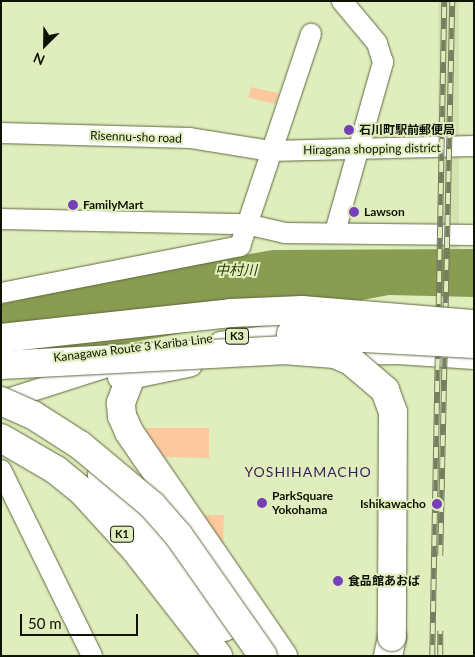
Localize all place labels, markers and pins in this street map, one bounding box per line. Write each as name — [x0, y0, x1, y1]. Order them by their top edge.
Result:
place label: 石川町駅前郵便局 — [359, 123, 455, 137]
marker: 石川町駅前郵便局 — [343, 124, 355, 136]
place label: FamilyMart — [83, 198, 144, 212]
marker: FamilyMart — [67, 199, 79, 211]
place label: Lawson — [364, 205, 405, 219]
marker: Lawson — [348, 206, 360, 218]
place label: ParkSquare Yokohama — [272, 489, 333, 517]
marker: ParkSquare Yokohama — [256, 497, 268, 509]
place label: Ishikawacho — [360, 497, 426, 511]
marker: Ishikawacho — [430, 497, 444, 511]
place label: 食品館あおば — [348, 574, 420, 588]
marker: 食品館あおば — [332, 575, 344, 587]

